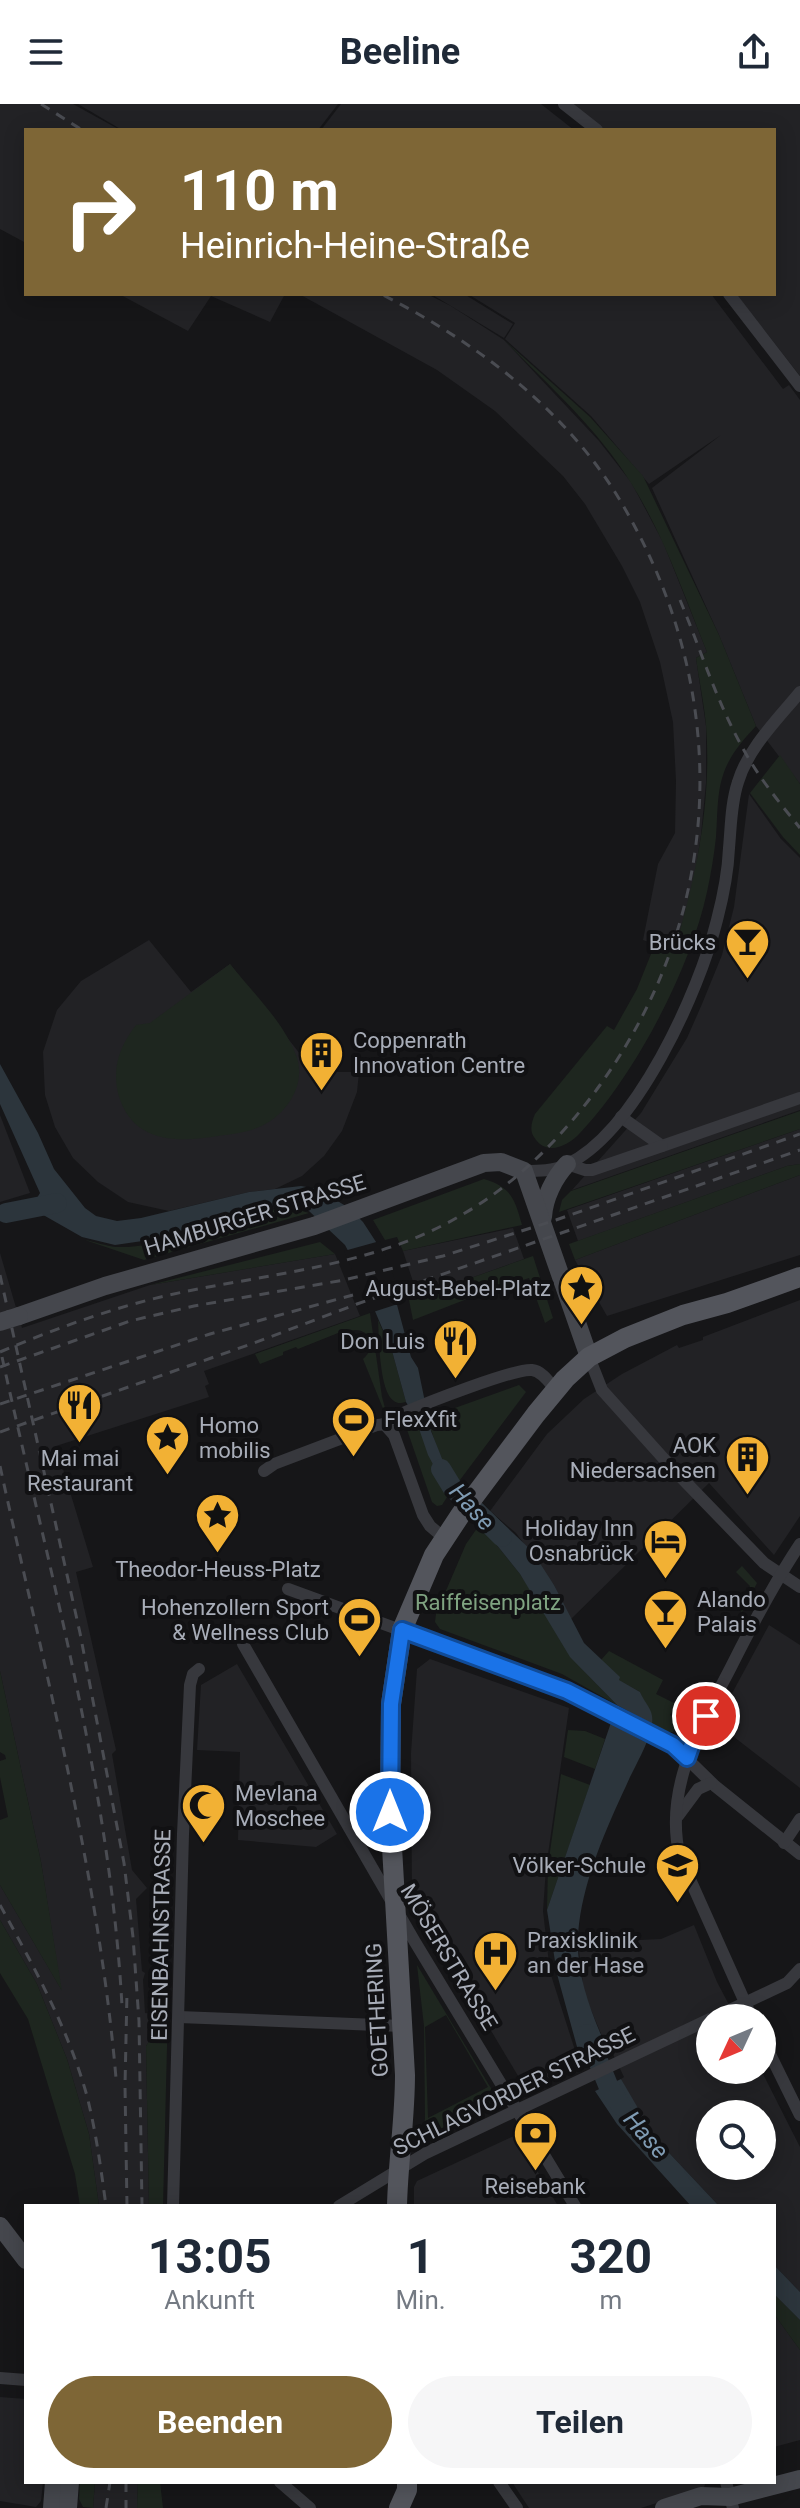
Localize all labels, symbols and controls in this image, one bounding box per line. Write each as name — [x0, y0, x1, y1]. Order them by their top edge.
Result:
icon: menu — [24, 30, 68, 74]
icon: share — [732, 30, 776, 74]
text: Beeline — [340, 31, 460, 73]
text: 110 m — [180, 158, 339, 224]
icon: right — [48, 160, 152, 264]
text: Heinrich-Heine-Straße — [180, 225, 530, 267]
bar icon: Brücks — [723, 918, 771, 981]
place label: Brücks — [649, 930, 716, 955]
place label: Coppenrath Innovation Centre — [353, 1028, 525, 1078]
building icon: Coppenrath Innovation Centre — [298, 1029, 346, 1092]
street label: HAMBURGER STRASSE — [141, 1169, 369, 1261]
place icon: August-Bebel-Platz — [558, 1264, 606, 1327]
place label: August-Bebel-Platz — [365, 1276, 551, 1301]
restaurant icon: Don Luis — [432, 1317, 480, 1380]
place label: Don Luis — [340, 1329, 425, 1354]
restaurant icon: Mai mai Restaurant — [56, 1381, 104, 1444]
sports icon: FlexXfit — [329, 1395, 377, 1458]
place label: FlexXfit — [384, 1407, 457, 1432]
place label: Homo mobilis — [199, 1413, 271, 1463]
place icon: Homo mobilis — [144, 1414, 192, 1477]
place label: AOK Niedersachsen — [570, 1433, 716, 1483]
building icon: AOK Niedersachsen — [723, 1434, 771, 1497]
place label: Mai mai Restaurant — [27, 1446, 133, 1496]
water label: Hase — [444, 1478, 500, 1536]
place icon: Theodor-Heuss-Platz — [194, 1492, 242, 1555]
place label: Holiday Inn Osnabrück — [525, 1516, 635, 1566]
hotel icon: Holiday Inn Osnabrück — [641, 1517, 689, 1580]
place label: Theodor-Heuss-Platz — [115, 1557, 321, 1582]
place label: Alando Palais — [697, 1587, 766, 1637]
bar icon: Alando Palais — [642, 1588, 690, 1651]
park label: Raiffeisenplatz — [415, 1590, 561, 1615]
place label: Hohenzollern Sport & Wellness Club — [141, 1595, 329, 1645]
sports icon: Hohenzollern Sport & Wellness Club — [336, 1596, 384, 1659]
pin — [672, 1682, 740, 1750]
icon: arrive — [684, 1694, 728, 1738]
position arrow — [348, 1770, 432, 1854]
place label: Mevlana Moschee — [235, 1781, 325, 1831]
mosque icon: Mevlana Moschee — [180, 1782, 228, 1845]
street label: EISENBAHNSTRASSE — [147, 1829, 175, 2041]
school or university icon: Völker-Schule — [653, 1841, 701, 1904]
place label: Völker-Schule — [513, 1853, 646, 1878]
street label: MÖSERSTRASSE — [395, 1879, 503, 2035]
place label: Praxisklinik an der Hase — [527, 1928, 644, 1978]
hospital icon: Praxisklinik an der Hase — [472, 1929, 520, 1992]
street label: GOETHERING — [361, 1942, 393, 2078]
north arrow — [696, 2004, 776, 2084]
map controls — [696, 2004, 776, 2180]
street label: SCHLAGVORDER STRASSE — [389, 2022, 639, 2160]
button: search — [696, 2100, 776, 2180]
water label: Hase — [618, 2106, 674, 2164]
bank icon: Reisebank — [511, 2109, 559, 2172]
place label: Reisebank — [484, 2174, 586, 2199]
text: 13:05 — [148, 2228, 272, 2285]
text: 1 — [407, 2228, 434, 2285]
text: 320 — [570, 2228, 652, 2285]
text: Ankunft — [164, 2285, 255, 2315]
text: Min. — [395, 2285, 446, 2315]
text: m — [599, 2285, 622, 2315]
button: Beenden — [48, 2376, 392, 2468]
button: Teilen — [408, 2376, 752, 2468]

